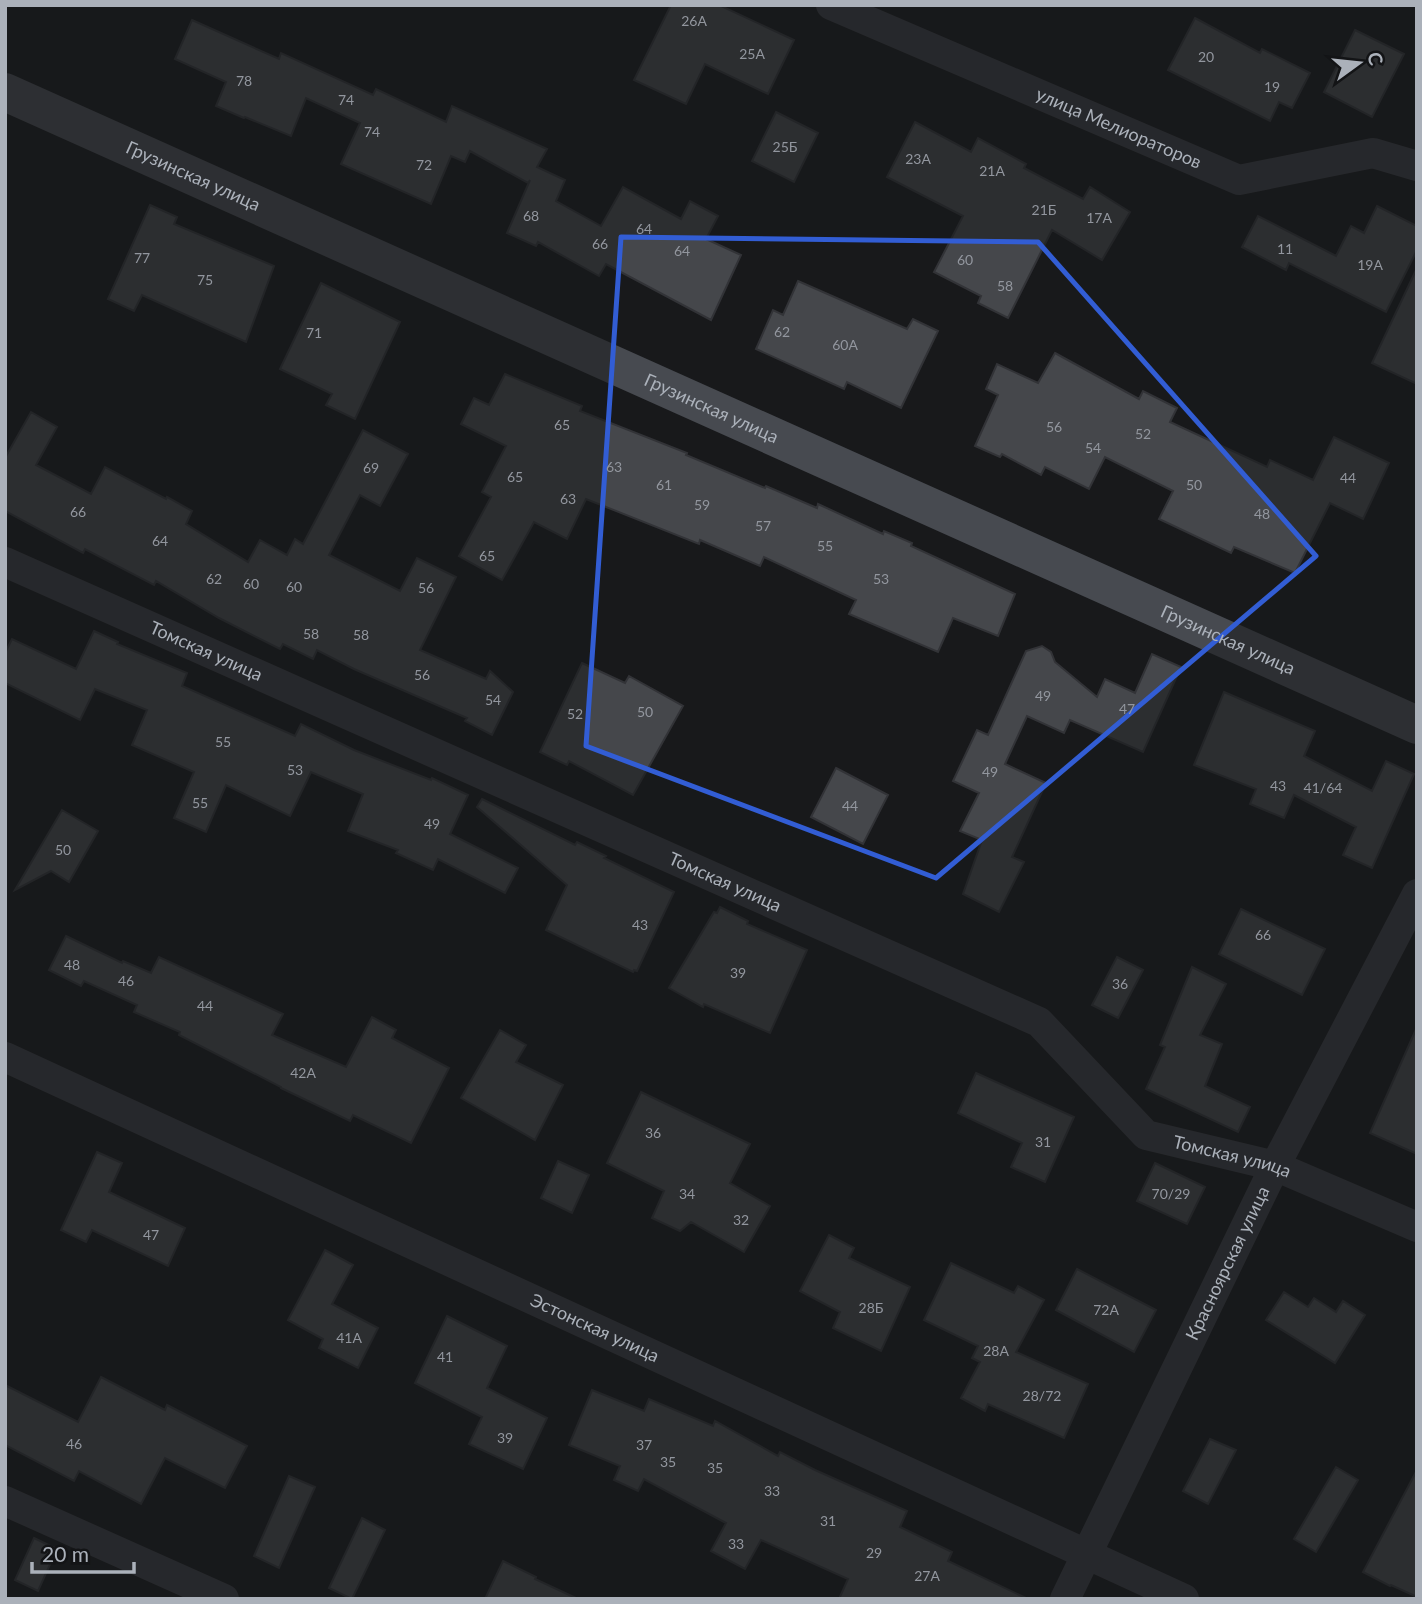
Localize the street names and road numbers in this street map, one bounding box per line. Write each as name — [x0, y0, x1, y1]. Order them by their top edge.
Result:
street label: улица Мелиораторов — [1033, 82, 1205, 173]
street label: Грузинская улица — [123, 136, 264, 215]
street label: Грузинская улица — [641, 368, 782, 447]
street label: Грузинская улица — [1158, 600, 1299, 679]
street label: Томская улица — [147, 616, 266, 685]
street label: Томская улица — [666, 847, 785, 916]
street label: Томская улица — [1171, 1130, 1295, 1182]
street label: Красноярская улица — [1180, 1182, 1274, 1344]
street label: Эстонская улица — [527, 1288, 663, 1366]

